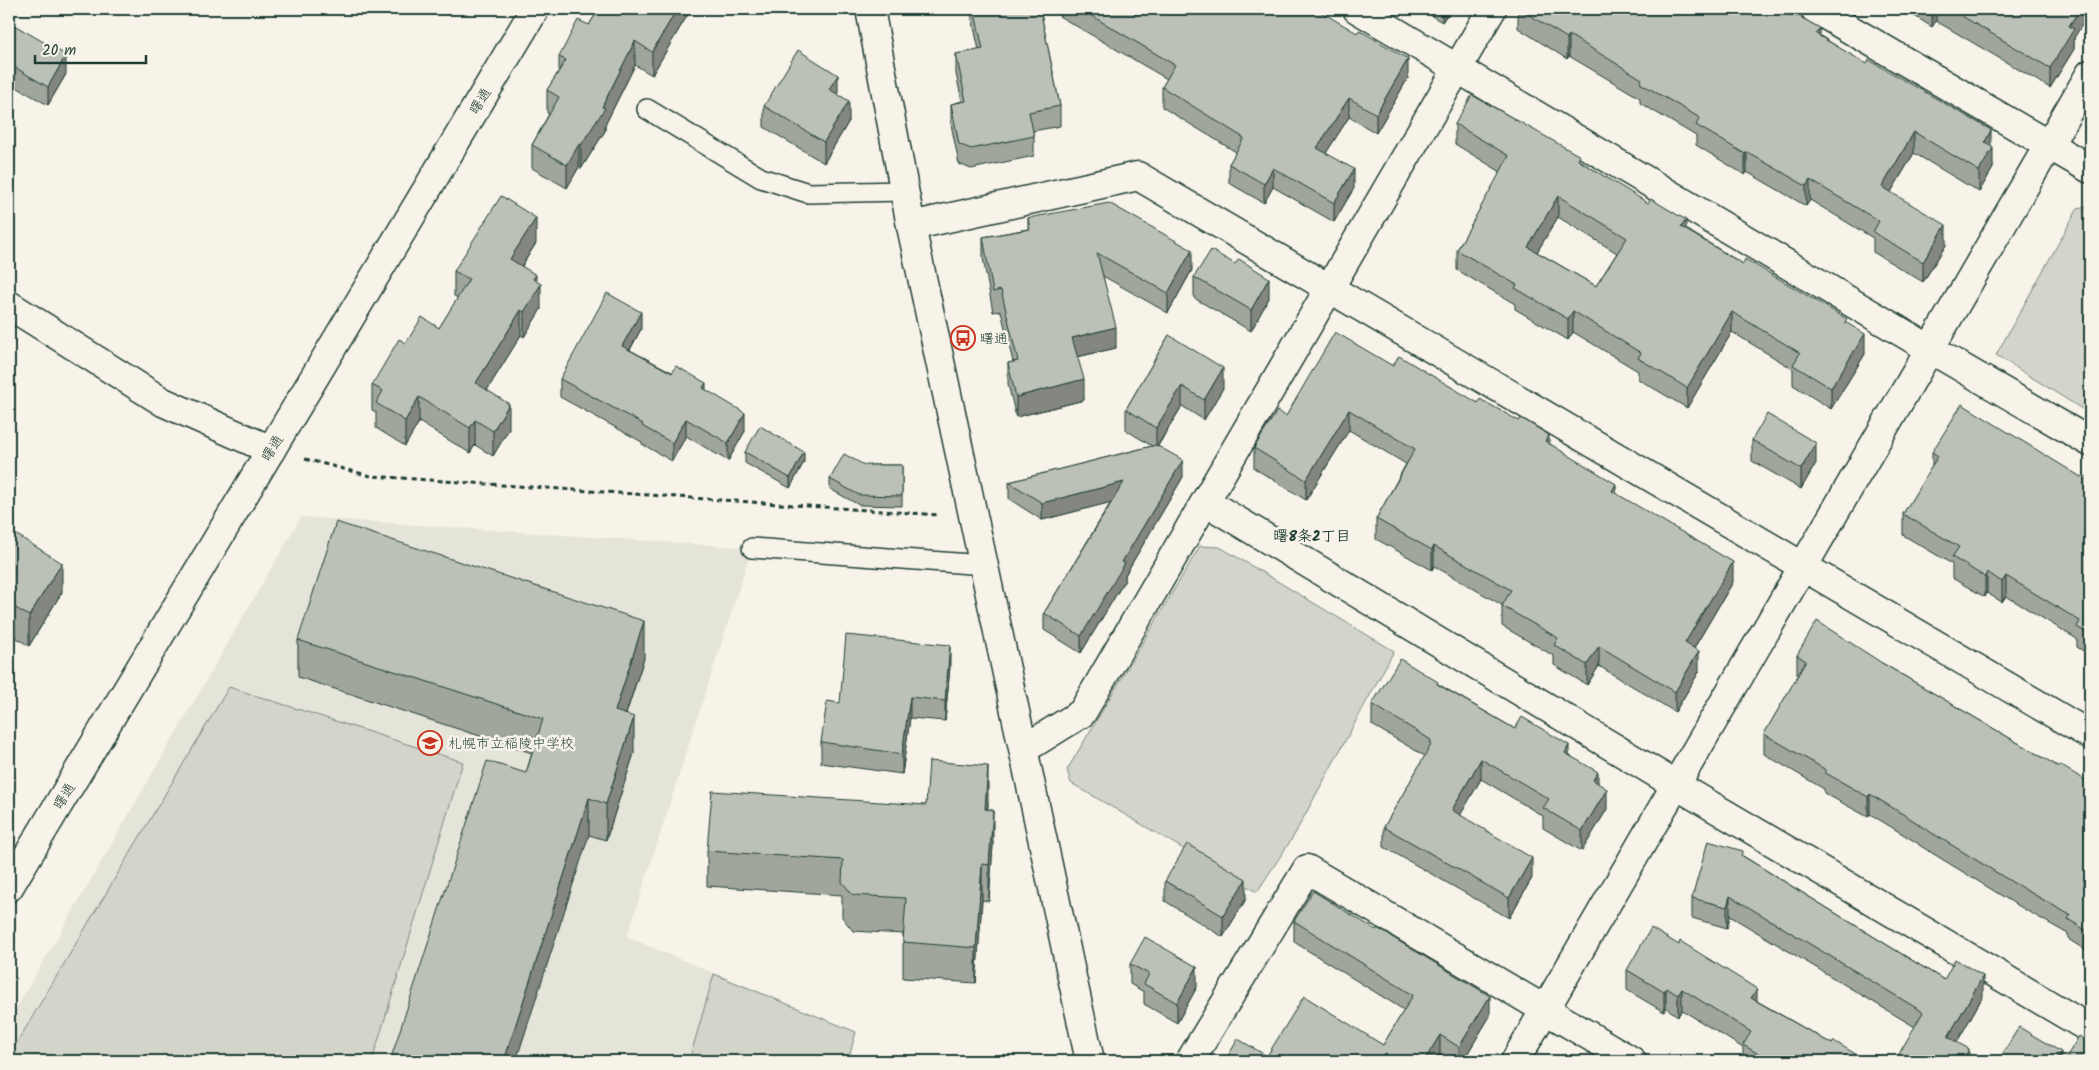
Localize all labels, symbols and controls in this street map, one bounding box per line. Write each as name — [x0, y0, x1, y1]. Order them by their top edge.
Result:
scale bar — [35, 32, 146, 64]
text: 20 m — [42, 39, 76, 63]
street label: 曙通 — [464, 84, 497, 119]
bus stop icon: 曙通 — [950, 325, 976, 351]
place label: 曙通 — [980, 328, 1008, 350]
street label: 曙通 — [256, 431, 289, 466]
district label: 曙8条2丁目 — [1273, 525, 1351, 549]
school or university icon: 札幌市立稲陵中学校 — [417, 730, 443, 756]
place label: 札幌市立稲陵中学校 — [448, 733, 574, 755]
street label: 曙通 — [48, 779, 81, 814]

